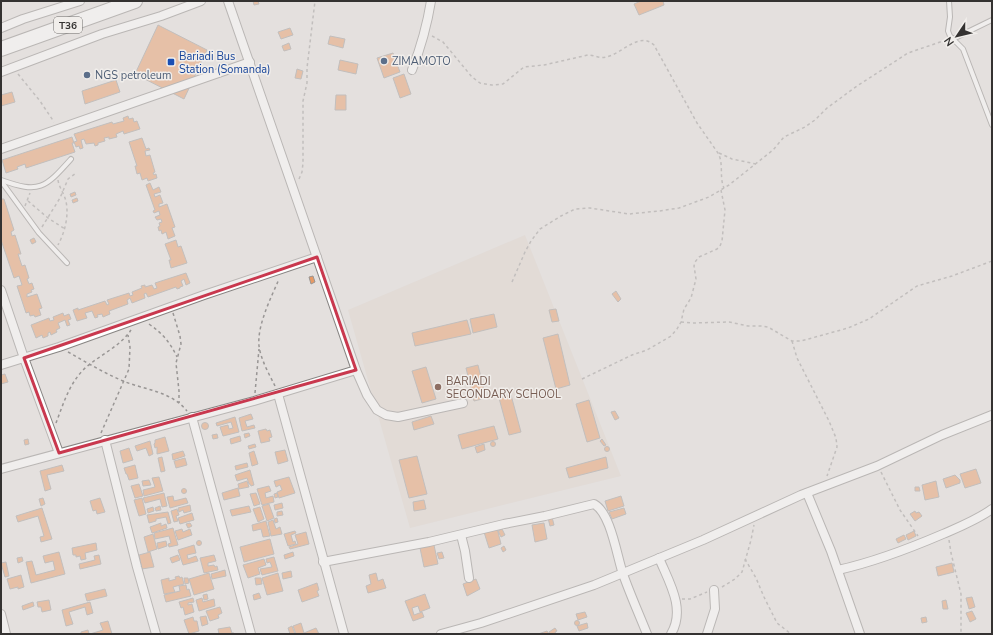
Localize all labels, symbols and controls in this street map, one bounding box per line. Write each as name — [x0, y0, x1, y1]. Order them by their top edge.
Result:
north arrow — [937, 16, 977, 56]
road number: T36 — [54, 17, 82, 33]
text: N — [941, 34, 958, 49]
place label: Bariadi Bus Station (Somanda) — [179, 49, 271, 77]
place label: ZIMAMOTO — [392, 54, 451, 69]
marker: ZIMAMOTO — [379, 56, 389, 66]
marker: Bariadi Bus Station (Somanda) — [166, 57, 176, 67]
place label: NGS petroleum — [95, 68, 171, 83]
marker: NGS petroleum — [82, 70, 92, 80]
place label: BARIADI SECONDARY SCHOOL — [446, 374, 561, 402]
marker: BARIADI SECONDARY SCHOOL — [433, 382, 443, 392]

